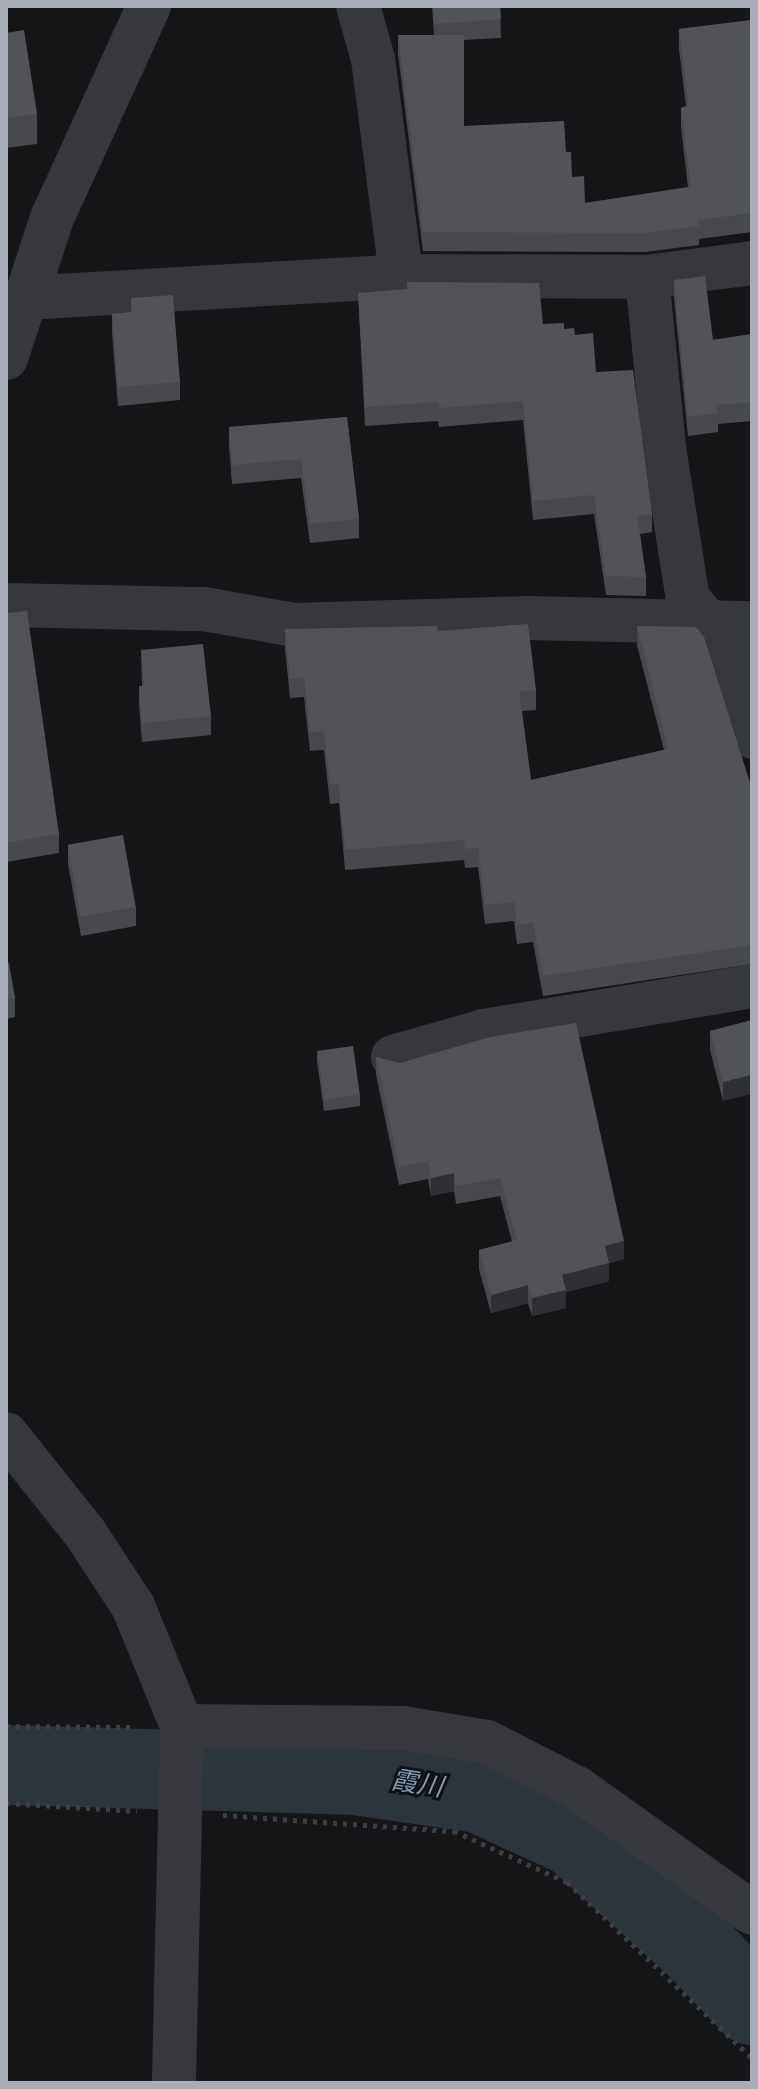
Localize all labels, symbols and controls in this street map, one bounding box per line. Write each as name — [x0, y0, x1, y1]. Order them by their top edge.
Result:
water label: 霞川 — [389, 1765, 445, 1803]

